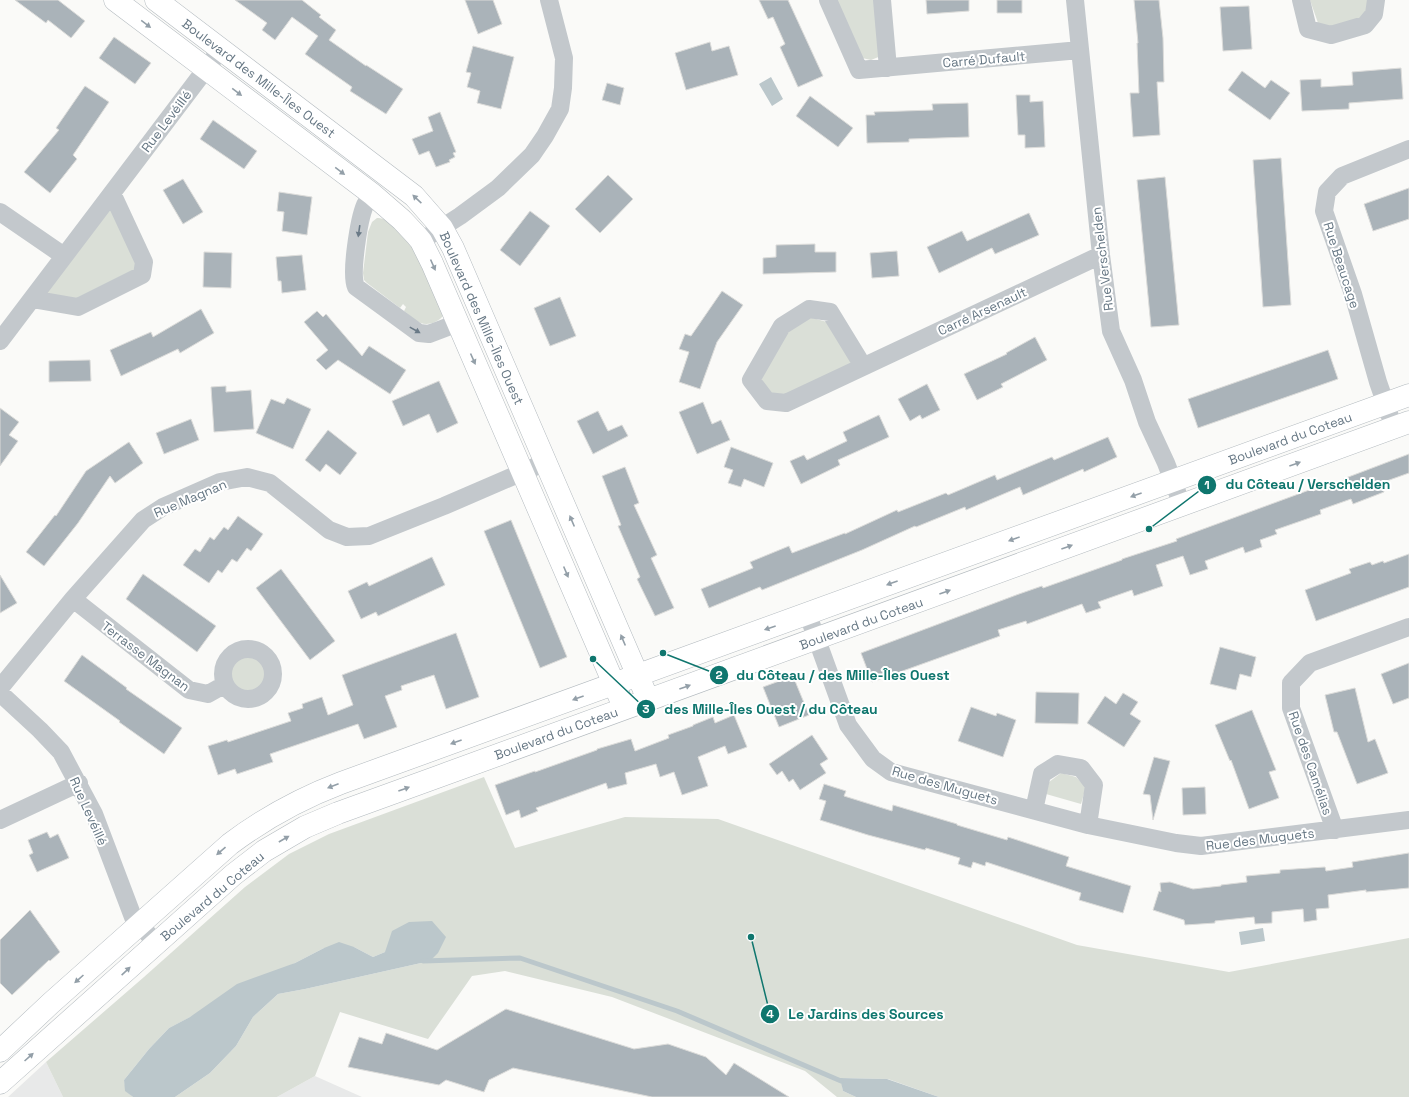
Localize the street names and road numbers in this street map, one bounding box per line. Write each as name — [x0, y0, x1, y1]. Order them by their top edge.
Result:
street label: Boulevard des Mille-Îles Ouest — [179, 15, 339, 142]
street label: Carré Dufault — [942, 47, 1026, 72]
street label: Rue Levéillé — [138, 87, 195, 156]
street label: Rue Verschelden — [1088, 206, 1117, 312]
street label: Rue Beaucage — [1320, 220, 1363, 311]
street label: Boulevard des Mille-Îles Ouest — [436, 229, 528, 407]
street label: Carré Arsenault — [935, 283, 1029, 339]
street label: Boulevard du Coteau — [1226, 408, 1354, 469]
street label: Rue Magnan — [151, 475, 229, 521]
street label: Boulevard du Coteau — [797, 593, 925, 654]
street label: Terrasse Magnan — [98, 618, 193, 695]
street label: Boulevard du Coteau — [492, 703, 620, 764]
street label: Rue des Camélias — [1285, 709, 1336, 817]
street label: Rue des Muguets — [890, 762, 1000, 809]
street label: Rue Levéillé — [66, 774, 111, 848]
street label: Rue des Muguets — [1205, 824, 1315, 855]
street label: Boulevard du Coteau — [157, 848, 268, 945]

